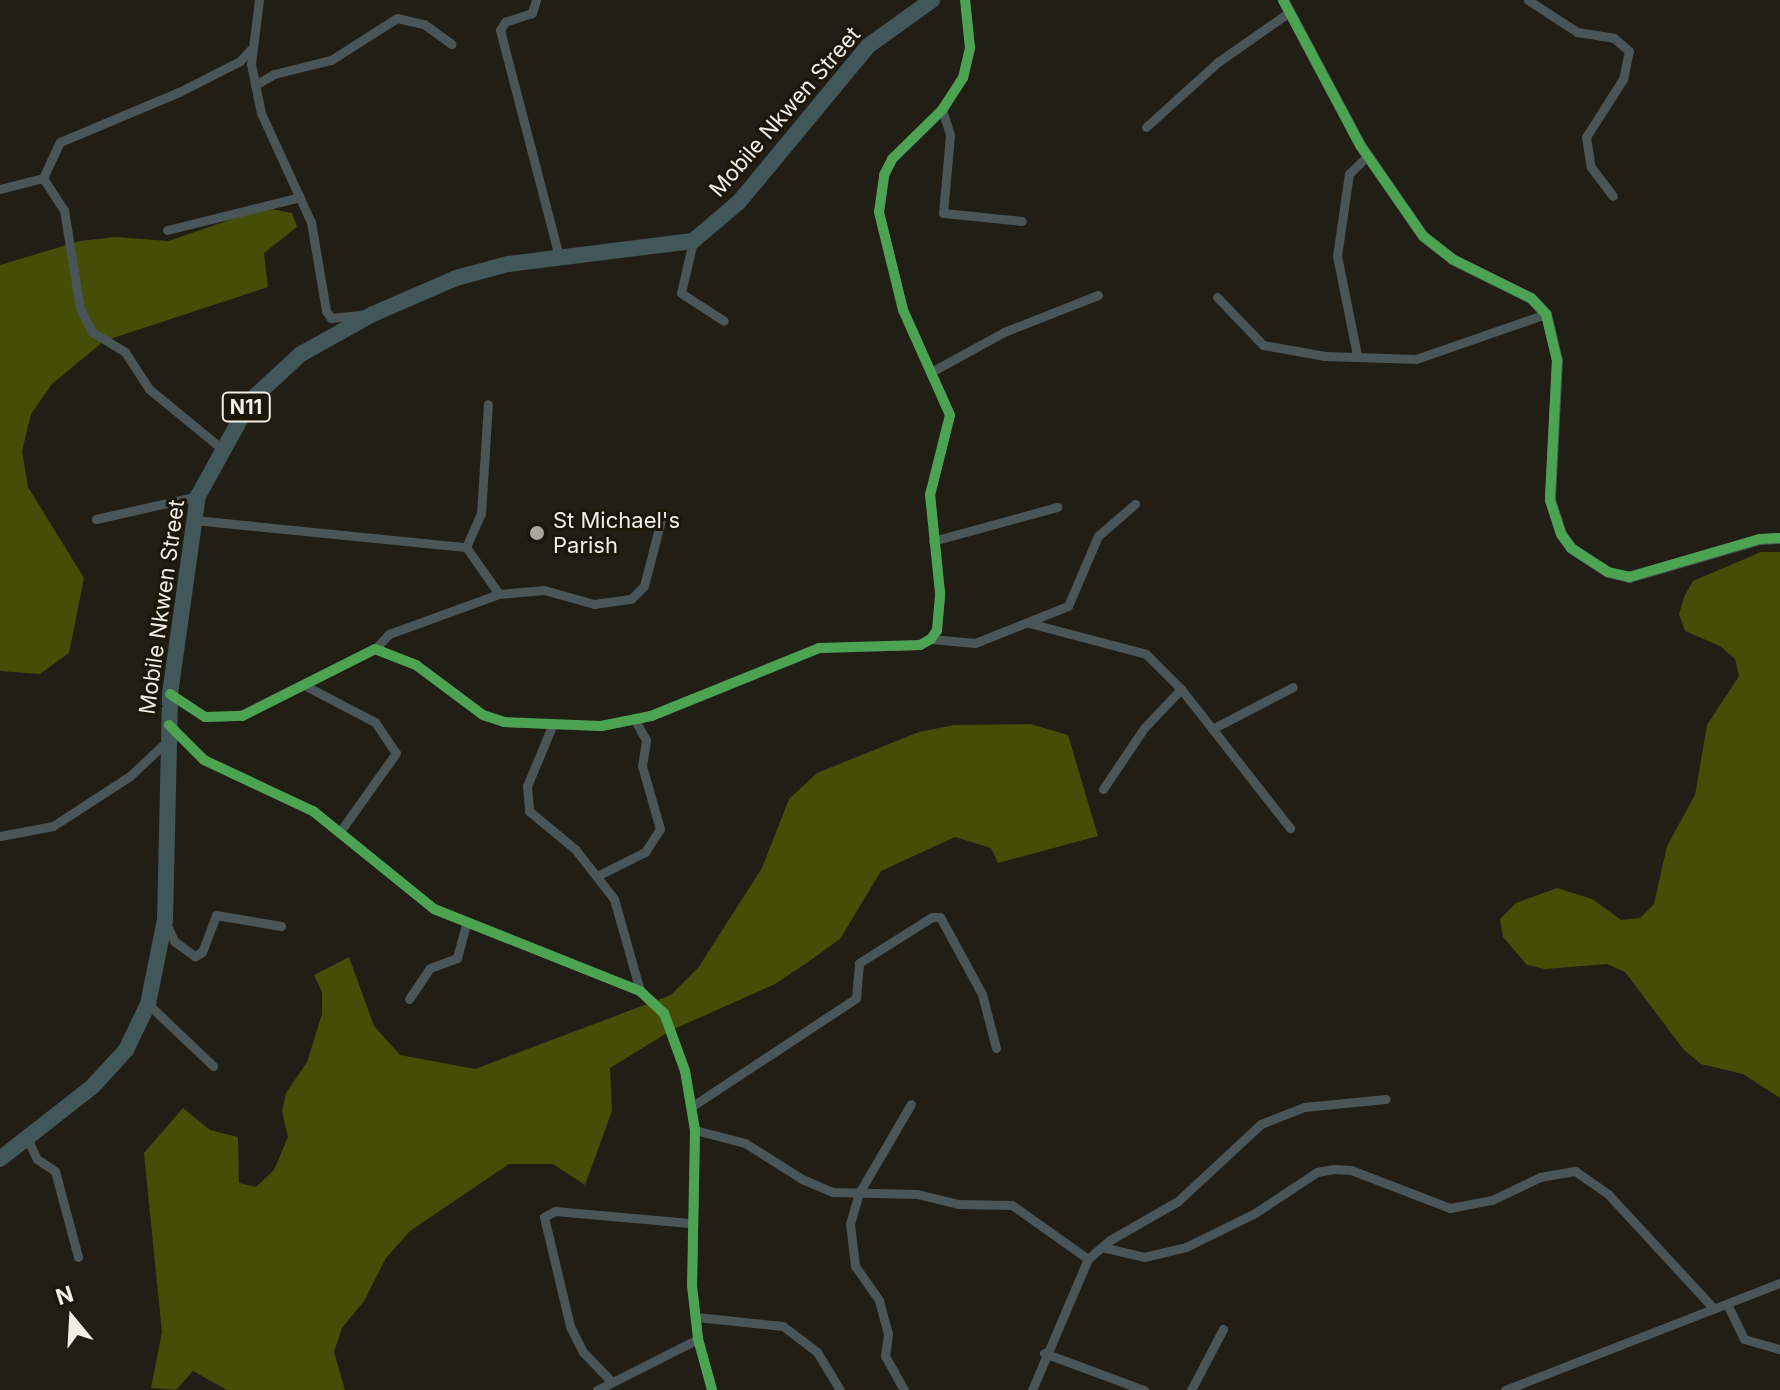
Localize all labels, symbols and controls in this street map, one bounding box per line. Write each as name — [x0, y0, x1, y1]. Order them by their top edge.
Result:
street label: Mobile Nkwen Street — [704, 22, 866, 202]
road number: N11 — [220, 391, 272, 423]
street label: Mobile Nkwen Street — [134, 498, 190, 716]
place label: St Michael's Parish — [553, 507, 680, 558]
marker: St Michael's Parish — [528, 524, 546, 542]
north arrow — [32, 1278, 112, 1358]
text: N — [53, 1280, 77, 1310]

